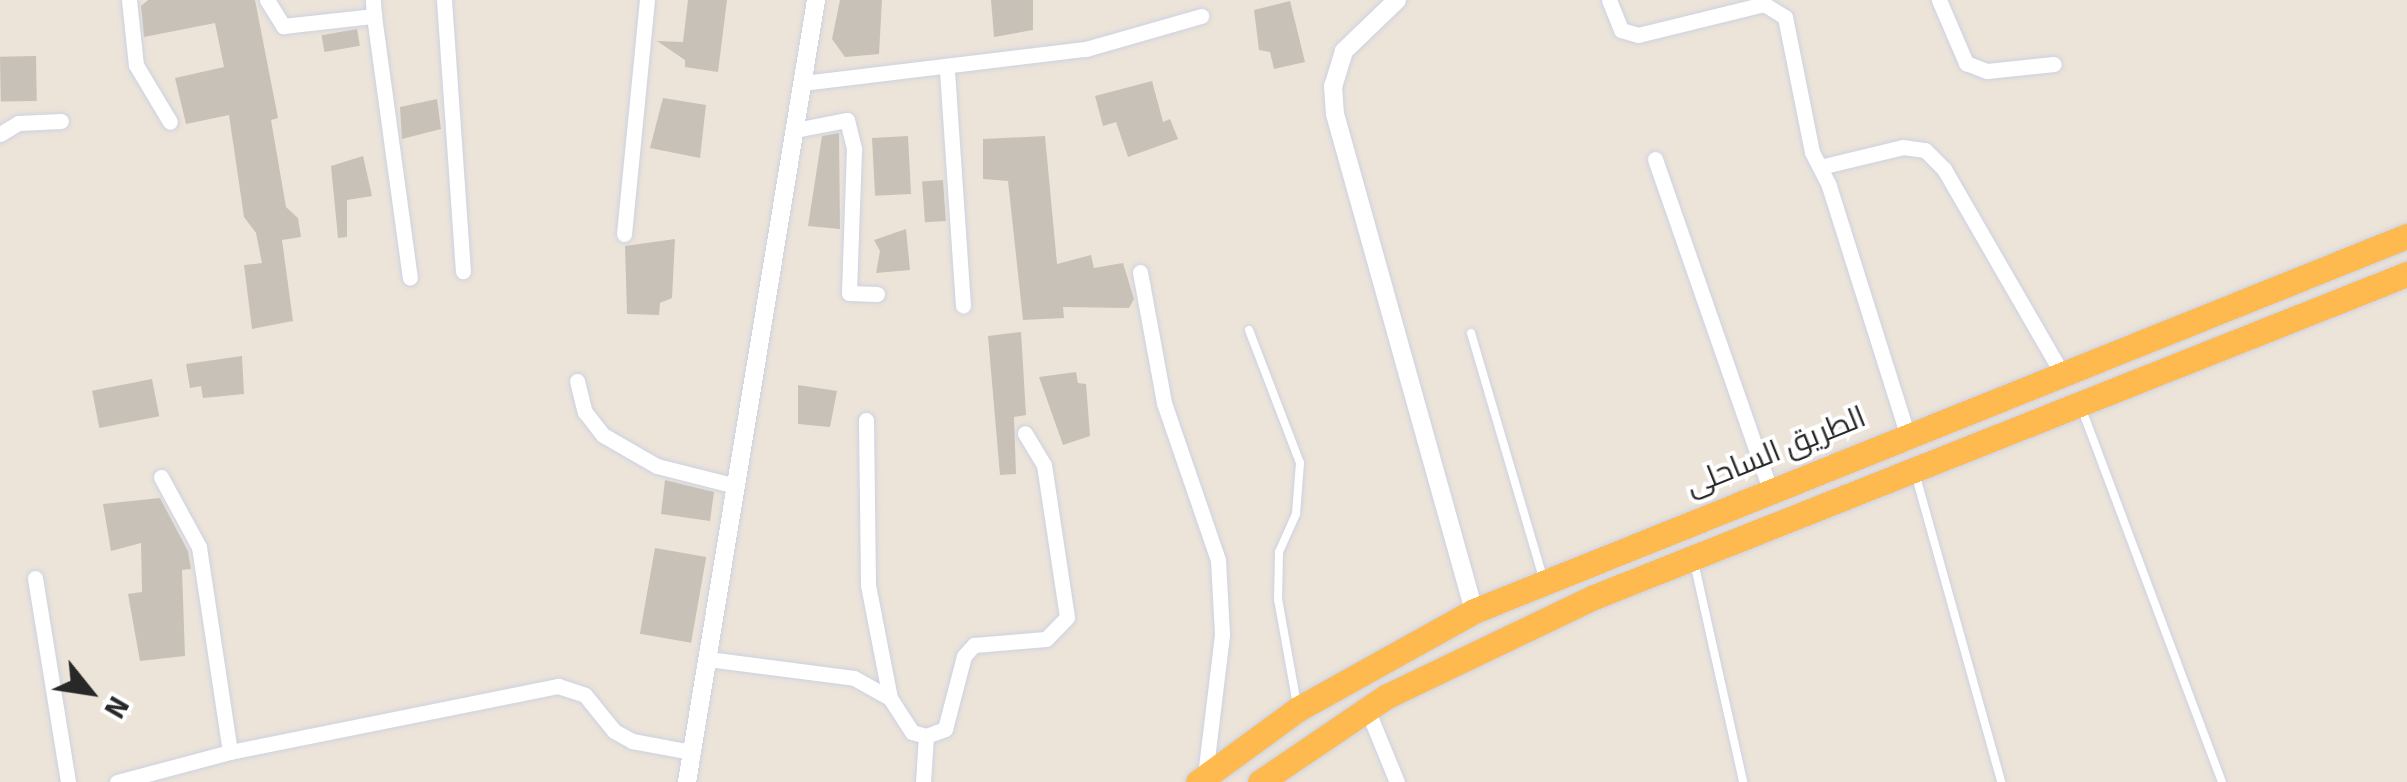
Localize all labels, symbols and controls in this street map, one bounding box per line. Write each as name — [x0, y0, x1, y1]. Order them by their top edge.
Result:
street label: الطريق الساحلى — [1681, 400, 1871, 504]
north arrow — [40, 642, 140, 742]
text: N — [96, 690, 136, 724]

